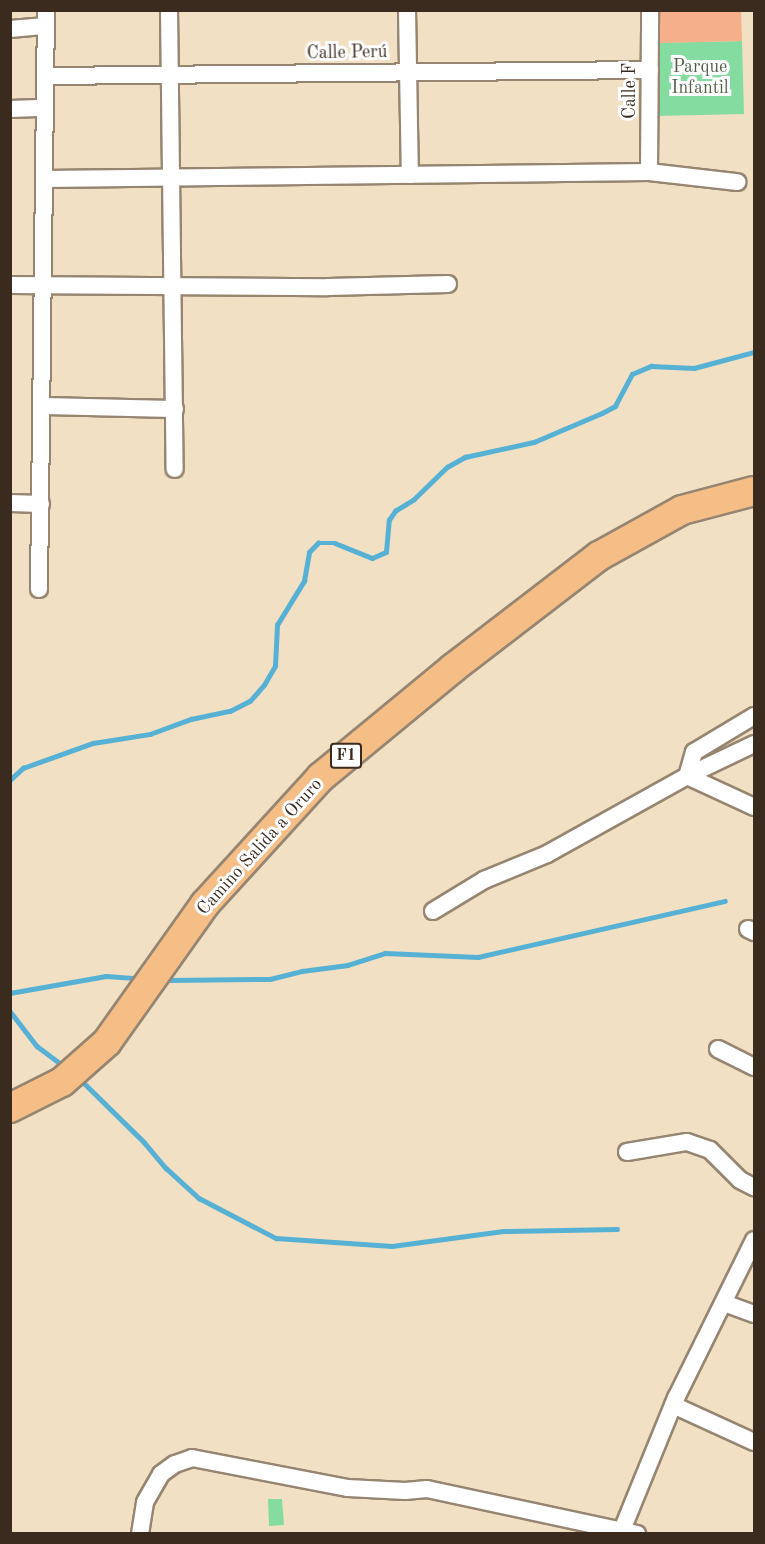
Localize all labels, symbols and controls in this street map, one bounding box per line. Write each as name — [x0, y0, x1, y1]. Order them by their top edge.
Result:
street label: Calle Perú — [307, 41, 387, 65]
park label: Parque Infantil — [671, 57, 729, 100]
street label: Calle F — [619, 63, 641, 119]
road number: F1 — [330, 743, 362, 769]
street label: Camino Salida a Oruro — [193, 774, 327, 920]

